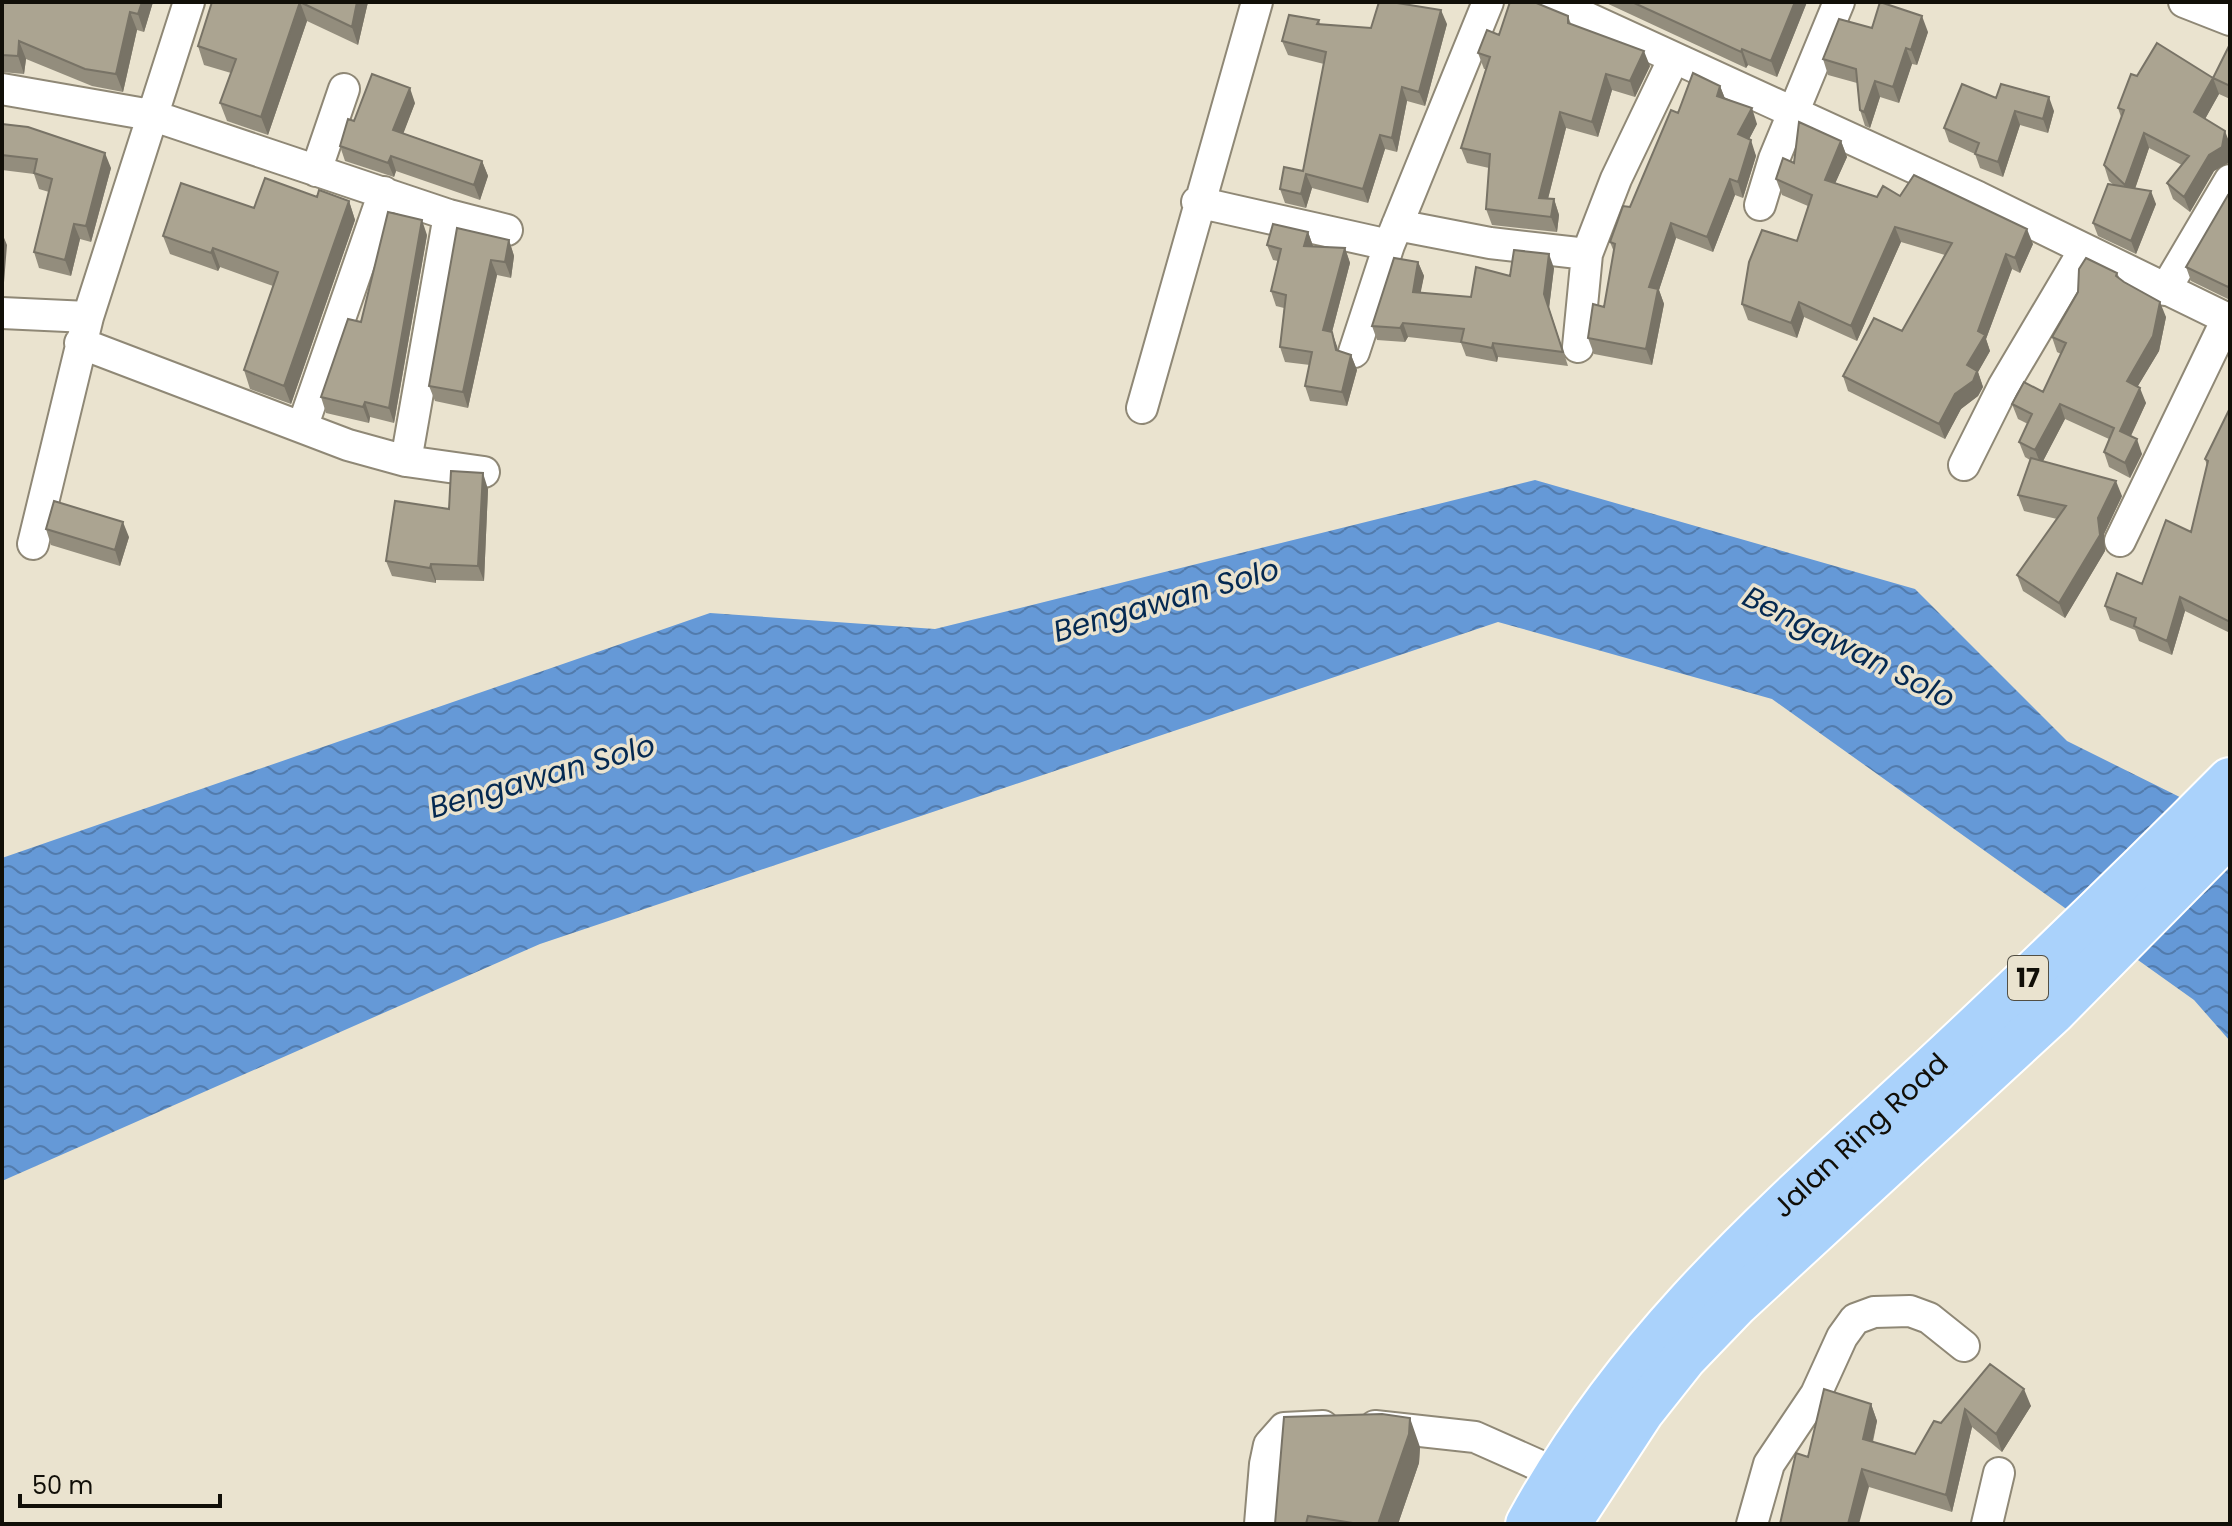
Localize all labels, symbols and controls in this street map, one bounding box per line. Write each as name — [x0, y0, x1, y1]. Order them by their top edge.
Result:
water label: Bengawan Solo — [1048, 547, 1284, 653]
water label: Bengawan Solo — [1735, 575, 1963, 719]
water label: Bengawan Solo — [424, 723, 660, 829]
road number: 17 — [2008, 956, 2048, 1000]
street label: Jalan Ring Road — [1764, 1044, 1956, 1226]
scale bar — [20, 1458, 220, 1508]
text: 50 m — [32, 1469, 93, 1502]

